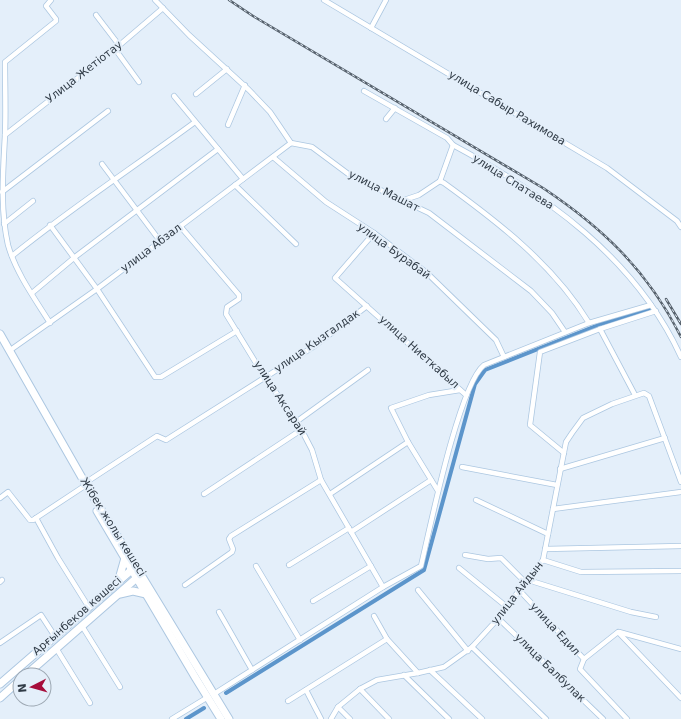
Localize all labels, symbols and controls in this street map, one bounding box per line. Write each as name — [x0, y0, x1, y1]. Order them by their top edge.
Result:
street label: Улица Жетіотау — [43, 38, 125, 106]
street label: улица Сабыр Рахимова — [446, 68, 568, 148]
street label: улица Спатаева — [470, 152, 556, 212]
street label: улица Машат — [346, 168, 422, 215]
street label: улица Бурабай — [355, 220, 433, 282]
street label: улица Абзал — [118, 221, 184, 275]
street label: улица Кызгалдак — [272, 306, 363, 375]
street label: улица Ниеткабыл — [376, 313, 462, 391]
street label: улица Аксарай — [251, 358, 309, 438]
street label: Жібек жолы көшесі — [77, 475, 149, 579]
street label: улица Айдын — [488, 559, 546, 627]
street label: Арғынбеков көшесі — [30, 574, 124, 658]
street label: улица Едил — [527, 600, 583, 658]
street label: улица Балбулак — [512, 631, 588, 705]
north arrow — [12, 667, 52, 707]
text: N — [16, 683, 29, 693]

